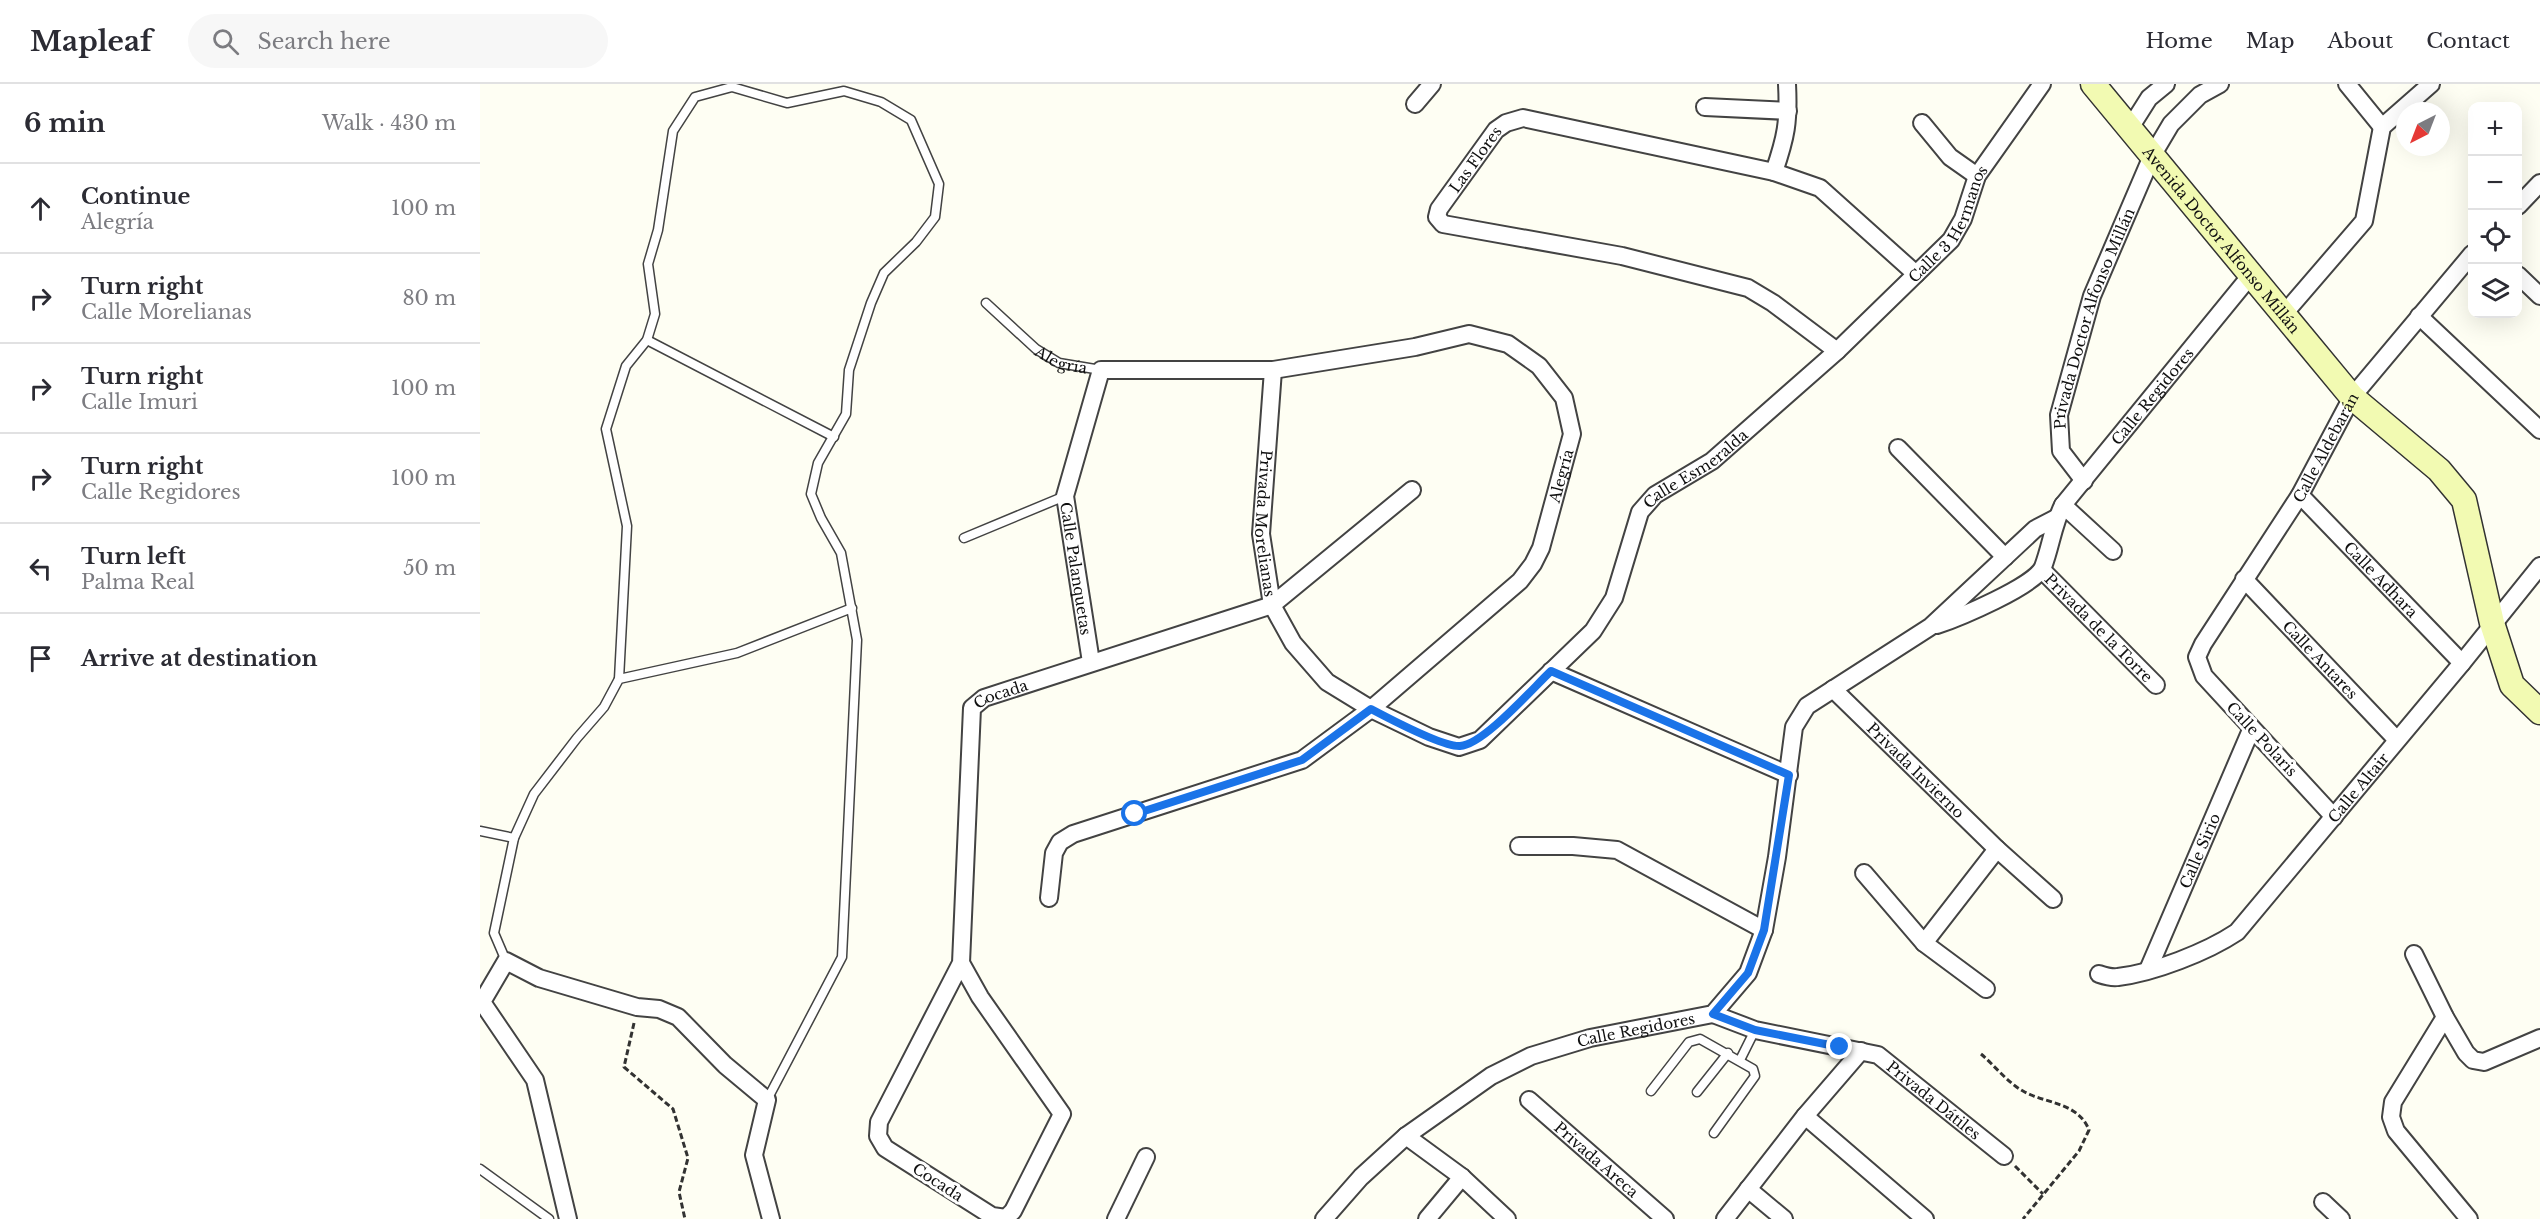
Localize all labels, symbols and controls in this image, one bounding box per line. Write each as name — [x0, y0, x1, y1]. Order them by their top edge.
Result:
search box — [188, 14, 608, 68]
text: Mapleaf — [30, 24, 152, 59]
icon: search — [209, 25, 242, 58]
text: Search here — [257, 28, 391, 55]
text: Home — [2146, 28, 2213, 54]
text: Map — [2246, 28, 2294, 54]
text: About — [2327, 28, 2393, 54]
text: Contact — [2426, 28, 2510, 54]
north arrow — [2396, 102, 2450, 156]
map controls — [2468, 102, 2522, 318]
button: + — [2468, 102, 2522, 156]
text: 6 min — [24, 107, 105, 139]
text: Walk · 430 m — [322, 111, 456, 135]
street label: Las Flores — [1445, 122, 1506, 196]
street label: Avenida Doctor Alfonso Millán — [2138, 142, 2305, 337]
button: − — [2468, 156, 2522, 210]
street label: Calle 3 Hermanos — [1904, 161, 1991, 286]
text: Continue — [81, 183, 190, 210]
icon: ahead — [24, 192, 57, 225]
text: 100 m — [391, 196, 456, 220]
street label: Privada Doctor Alfonso Millán — [2049, 205, 2138, 430]
text: Alegría — [81, 210, 154, 234]
button: locate — [2468, 210, 2522, 264]
button: layers — [2468, 264, 2522, 318]
text: Turn right — [81, 273, 203, 300]
icon: right — [24, 282, 57, 315]
text: 80 m — [402, 286, 456, 310]
text: Calle Morelianas — [81, 300, 252, 324]
street label: Alegría — [1031, 341, 1089, 377]
street label: Calle Regidores — [2107, 344, 2197, 449]
text: Turn right — [81, 363, 203, 390]
icon: right — [24, 372, 57, 405]
text: 100 m — [391, 376, 456, 400]
street label: Calle Aldebarán — [2288, 389, 2362, 506]
text: Calle Imuri — [81, 390, 198, 414]
street label: Calle Esmeralda — [1639, 424, 1752, 512]
street label: Alegría — [1544, 446, 1577, 506]
street label: Privada Morelianas — [1251, 449, 1280, 598]
text: Turn right — [81, 453, 203, 480]
icon: right — [24, 462, 57, 495]
text: 100 m — [391, 466, 456, 490]
text: Calle Regidores — [81, 480, 241, 504]
street label: Calle Palanquetas — [1057, 501, 1096, 637]
street label: Calle Adhara — [2340, 537, 2423, 622]
text: Turn left — [81, 543, 186, 570]
icon: left — [24, 552, 57, 585]
text: 50 m — [403, 556, 456, 580]
street label: Privada de la Torre — [2041, 569, 2157, 686]
text: Palma Real — [81, 570, 195, 594]
street label: Calle Antares — [2279, 616, 2362, 703]
icon: arrive — [24, 642, 57, 675]
text: Arrive at destination — [81, 645, 318, 672]
street label: Cocada — [969, 675, 1031, 713]
street label: Calle Polaris — [2223, 698, 2301, 780]
street label: Privada Invierno — [1863, 718, 1969, 822]
street label: Calle Altair — [2323, 748, 2393, 826]
route start — [1121, 800, 1147, 826]
street label: Calle Sirio — [2175, 810, 2224, 891]
street label: Calle Regidores — [1575, 1008, 1697, 1051]
route end — [1826, 1033, 1852, 1059]
street label: Privada Dátiles — [1883, 1056, 1985, 1143]
street label: Privada Areca — [1551, 1117, 1643, 1202]
street label: Cocada — [909, 1159, 967, 1206]

